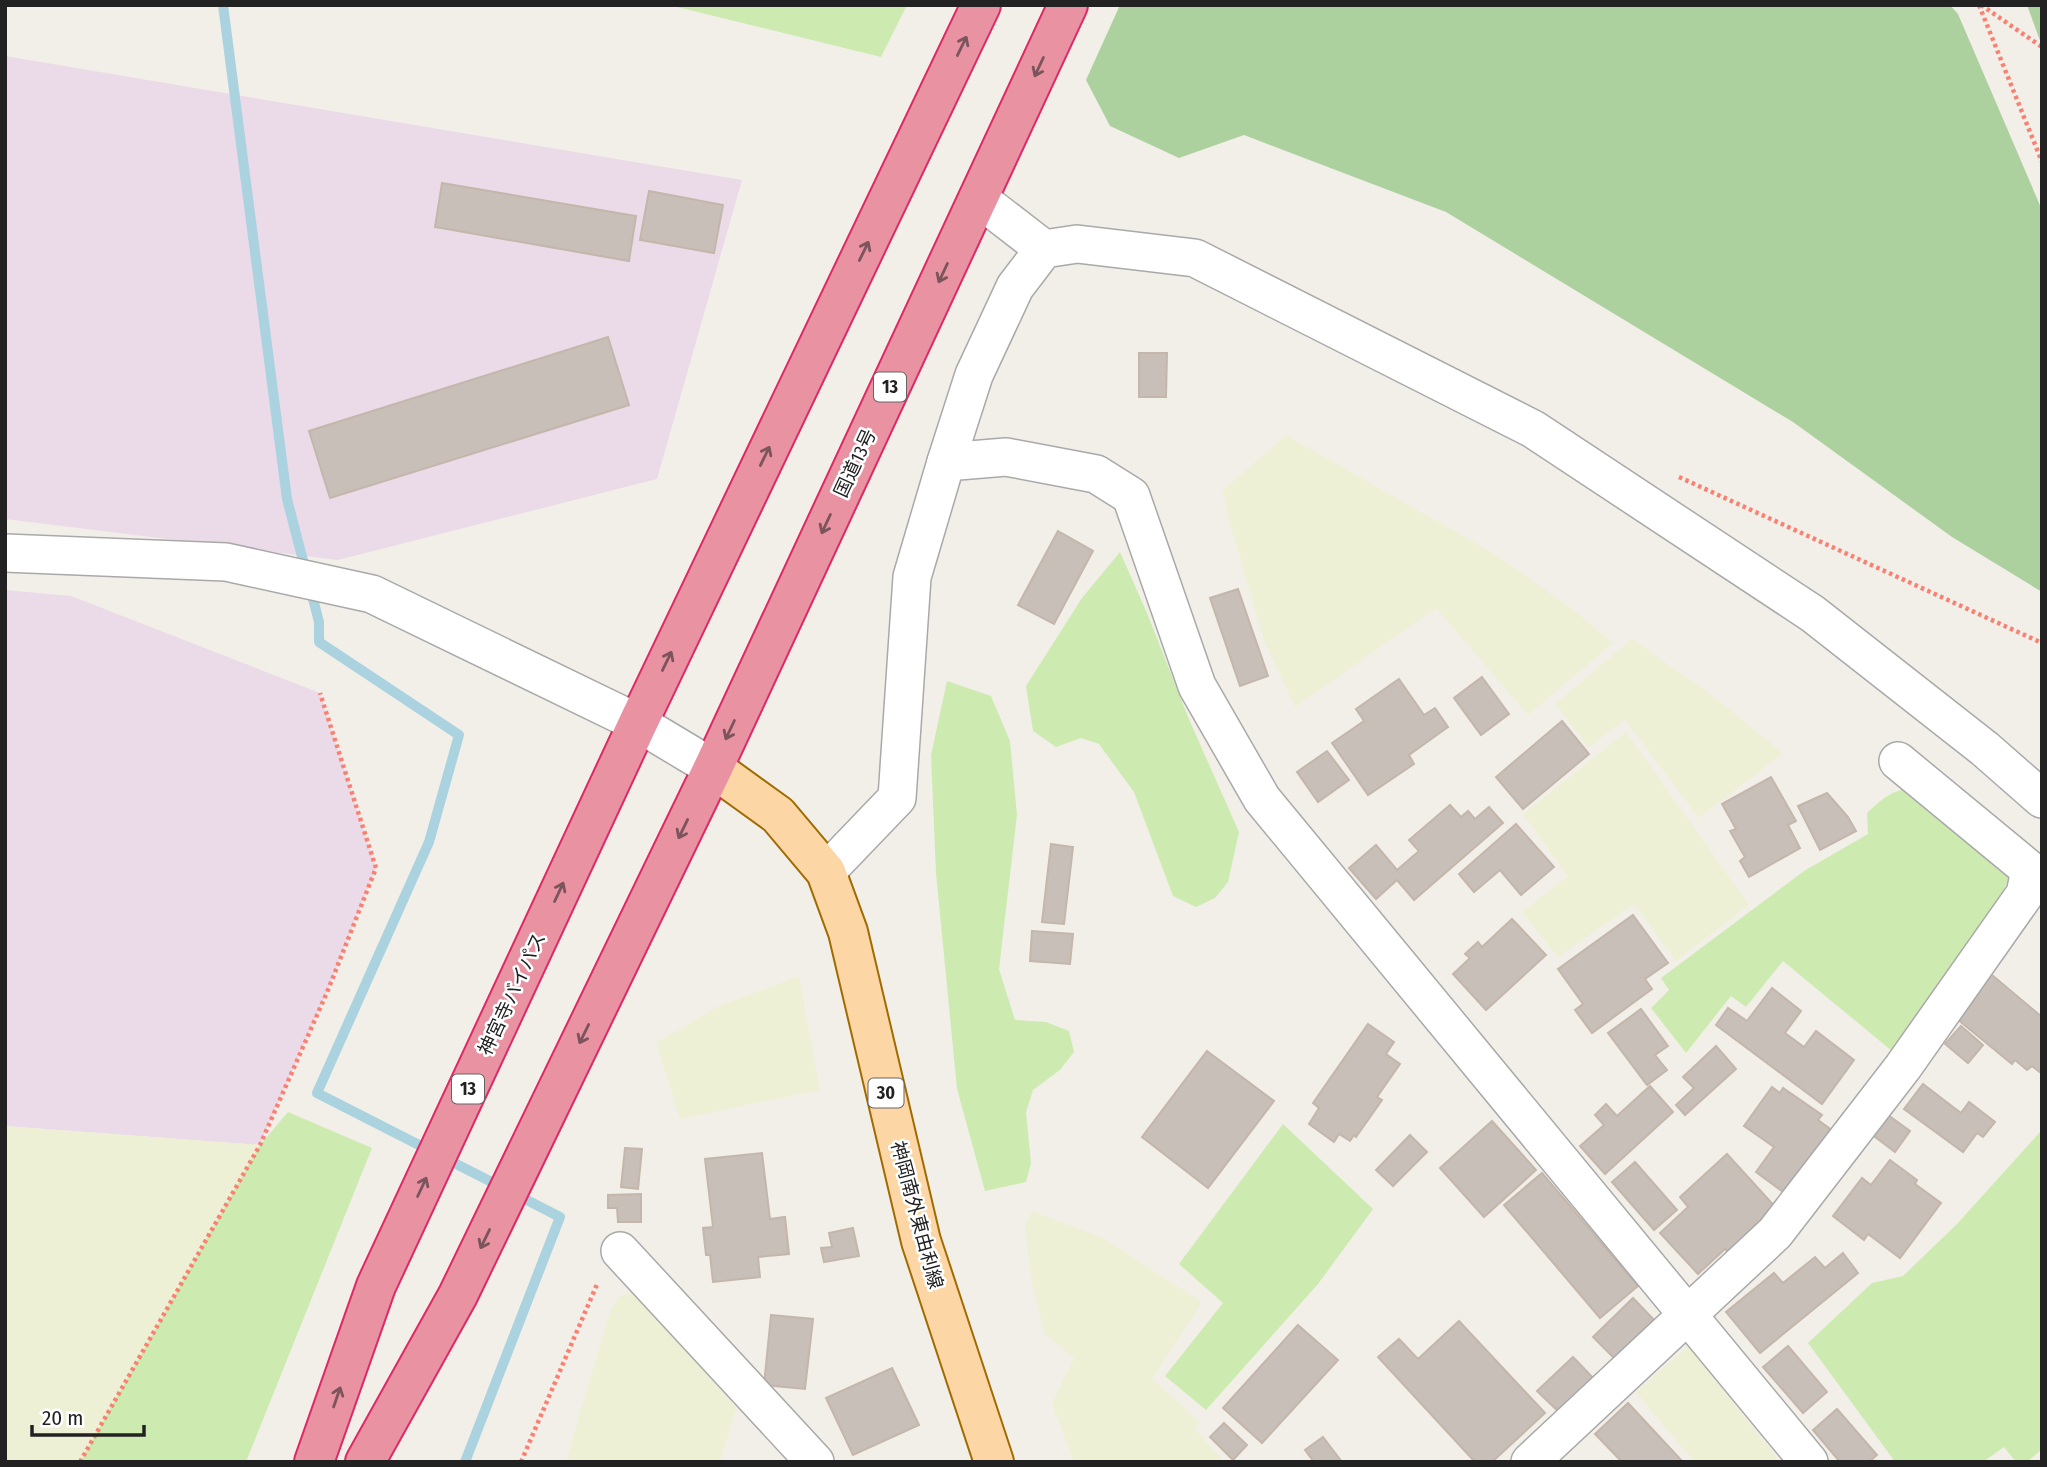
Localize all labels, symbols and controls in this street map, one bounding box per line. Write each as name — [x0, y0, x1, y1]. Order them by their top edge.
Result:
one-way arrow — [956, 36, 969, 57]
one-way arrow — [1032, 56, 1045, 77]
one-way arrow — [857, 241, 871, 262]
one-way arrow — [936, 262, 949, 283]
road number: 13 — [874, 372, 906, 402]
street label: 国道13号 — [829, 425, 881, 501]
one-way arrow — [759, 446, 773, 467]
one-way arrow — [819, 513, 832, 534]
one-way arrow — [661, 651, 674, 672]
one-way arrow — [723, 719, 737, 740]
one-way arrow — [676, 819, 689, 840]
one-way arrow — [553, 881, 566, 903]
street label: 神宮寺バイパス — [474, 929, 550, 1059]
one-way arrow — [577, 1023, 590, 1044]
road number: 13 — [452, 1074, 484, 1104]
road number: 30 — [868, 1078, 903, 1108]
street label: 神岡南外東由利線 — [886, 1139, 948, 1291]
one-way arrow — [416, 1177, 429, 1198]
one-way arrow — [478, 1228, 491, 1249]
one-way arrow — [332, 1387, 344, 1409]
scale bar — [32, 1394, 144, 1438]
text: 20 m — [42, 1405, 83, 1431]

